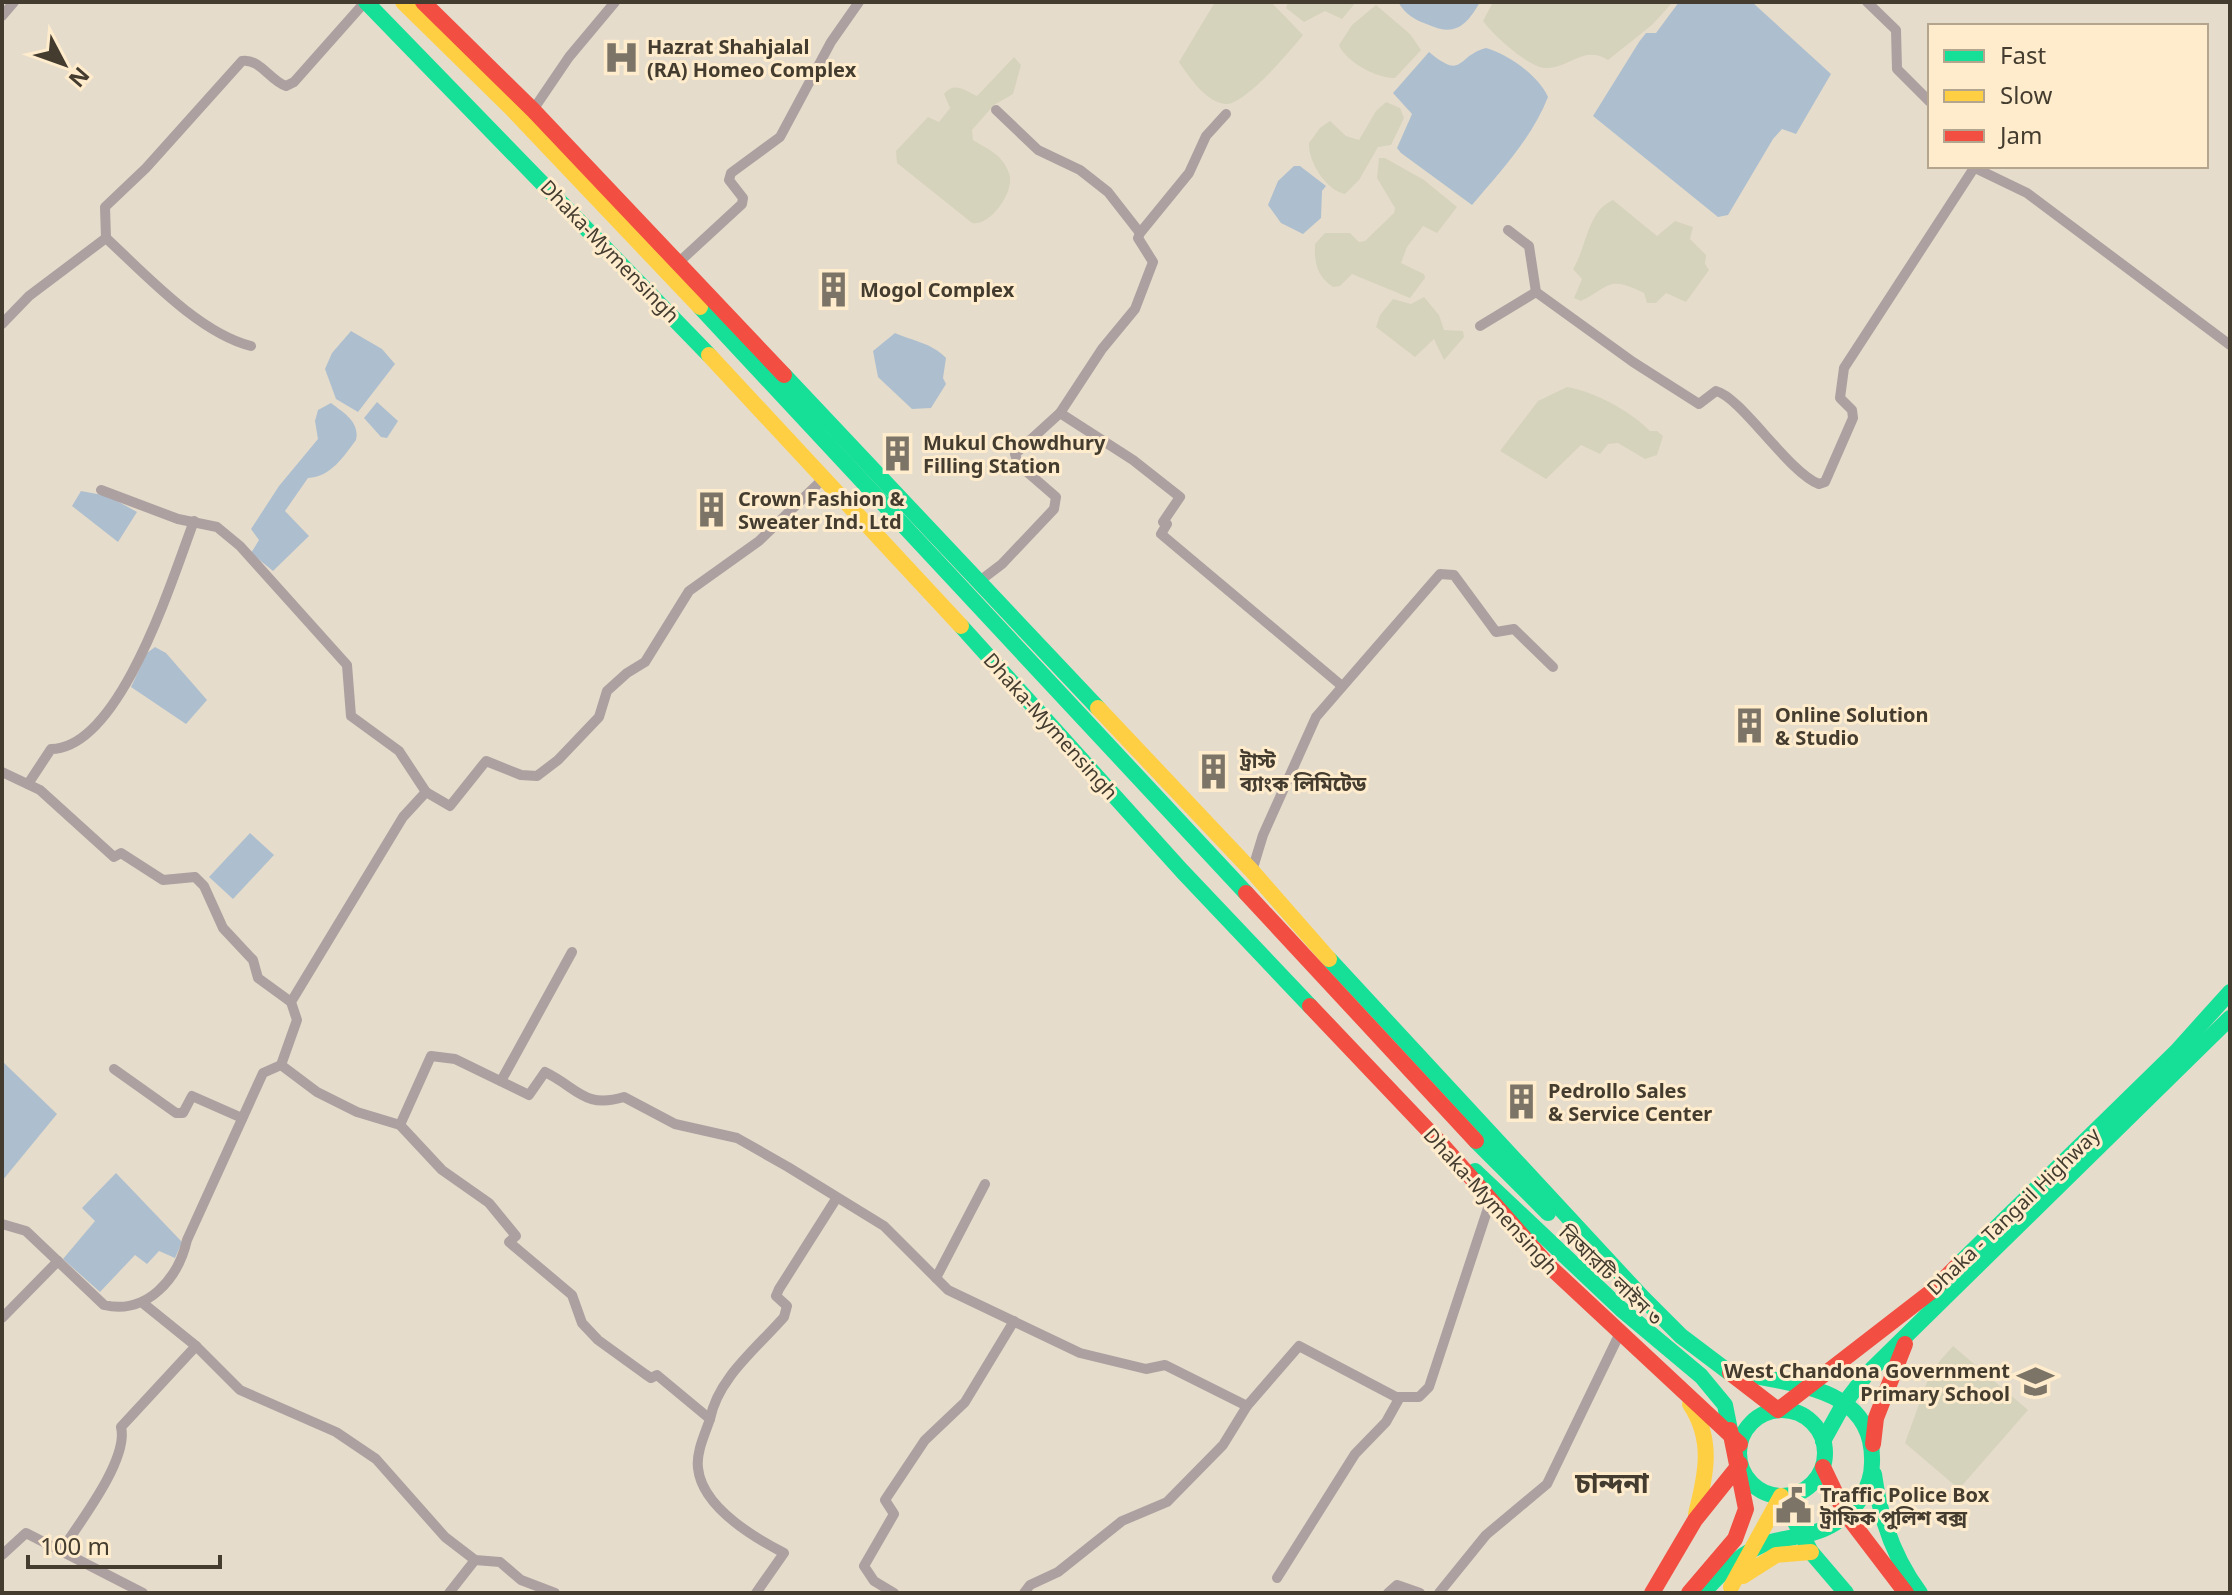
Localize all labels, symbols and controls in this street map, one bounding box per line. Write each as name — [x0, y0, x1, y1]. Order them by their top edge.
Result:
north arrow — [24, 24, 104, 104]
legend — [1928, 24, 2208, 168]
place label: Hazrat Shahjalal (RA) Homeo Complex — [647, 33, 857, 83]
hospital icon: Hazrat Shahjalal (RA) Homeo Complex — [602, 38, 640, 76]
text: Fast — [2000, 38, 2046, 71]
text: N — [63, 61, 97, 94]
text: Slow — [2000, 78, 2052, 111]
text: Jam — [1998, 118, 2042, 151]
street label: Dhaka-Mymensingh — [535, 174, 685, 328]
building icon: Mogol Complex — [815, 270, 853, 308]
place label: Mogol Complex — [860, 276, 1015, 303]
place label: Mukul Chowdhury Filling Station — [923, 429, 1106, 479]
building icon: Mukul Chowdhury Filling Station — [878, 434, 916, 472]
place label: Crown Fashion & Sweater Ind. Ltd — [738, 485, 904, 535]
building icon: Crown Fashion & Sweater Ind. Ltd — [693, 491, 731, 529]
street label: Dhaka-Mymensingh — [978, 647, 1124, 805]
place label: Online Solution & Studio — [1775, 701, 1929, 751]
building icon: Online Solution & Studio — [1730, 706, 1768, 744]
place label: ট্রাস্ট ব্যাংক লিমিটেড — [1239, 747, 1367, 797]
building icon: ট্রাস্ট ব্যাংক লিমিটেড — [1195, 752, 1233, 790]
place label: Pedrollo Sales & Service Center — [1548, 1077, 1712, 1127]
building icon: Pedrollo Sales & Service Center — [1503, 1082, 1541, 1120]
street label: Dhaka - Tangail Highway — [1921, 1121, 2106, 1301]
street label: Dhaka-Mymensingh — [1418, 1122, 1564, 1280]
street label: বিআরটি লাইন ৩ — [1553, 1218, 1669, 1331]
place label: West Chandona Government Primary School — [1724, 1357, 2010, 1407]
school or university icon: West Chandona Government Primary School — [2017, 1362, 2055, 1400]
district label: চান্দনা — [1574, 1463, 1650, 1501]
place label: Traffic Police Box ট্রাফিক পুলিশ বক্স — [1819, 1481, 1990, 1531]
public building icon: Traffic Police Box ট্রাফিক পুলিশ বক্স — [1775, 1486, 1813, 1524]
scale bar — [28, 1519, 220, 1569]
text: 100 m — [40, 1529, 110, 1562]

